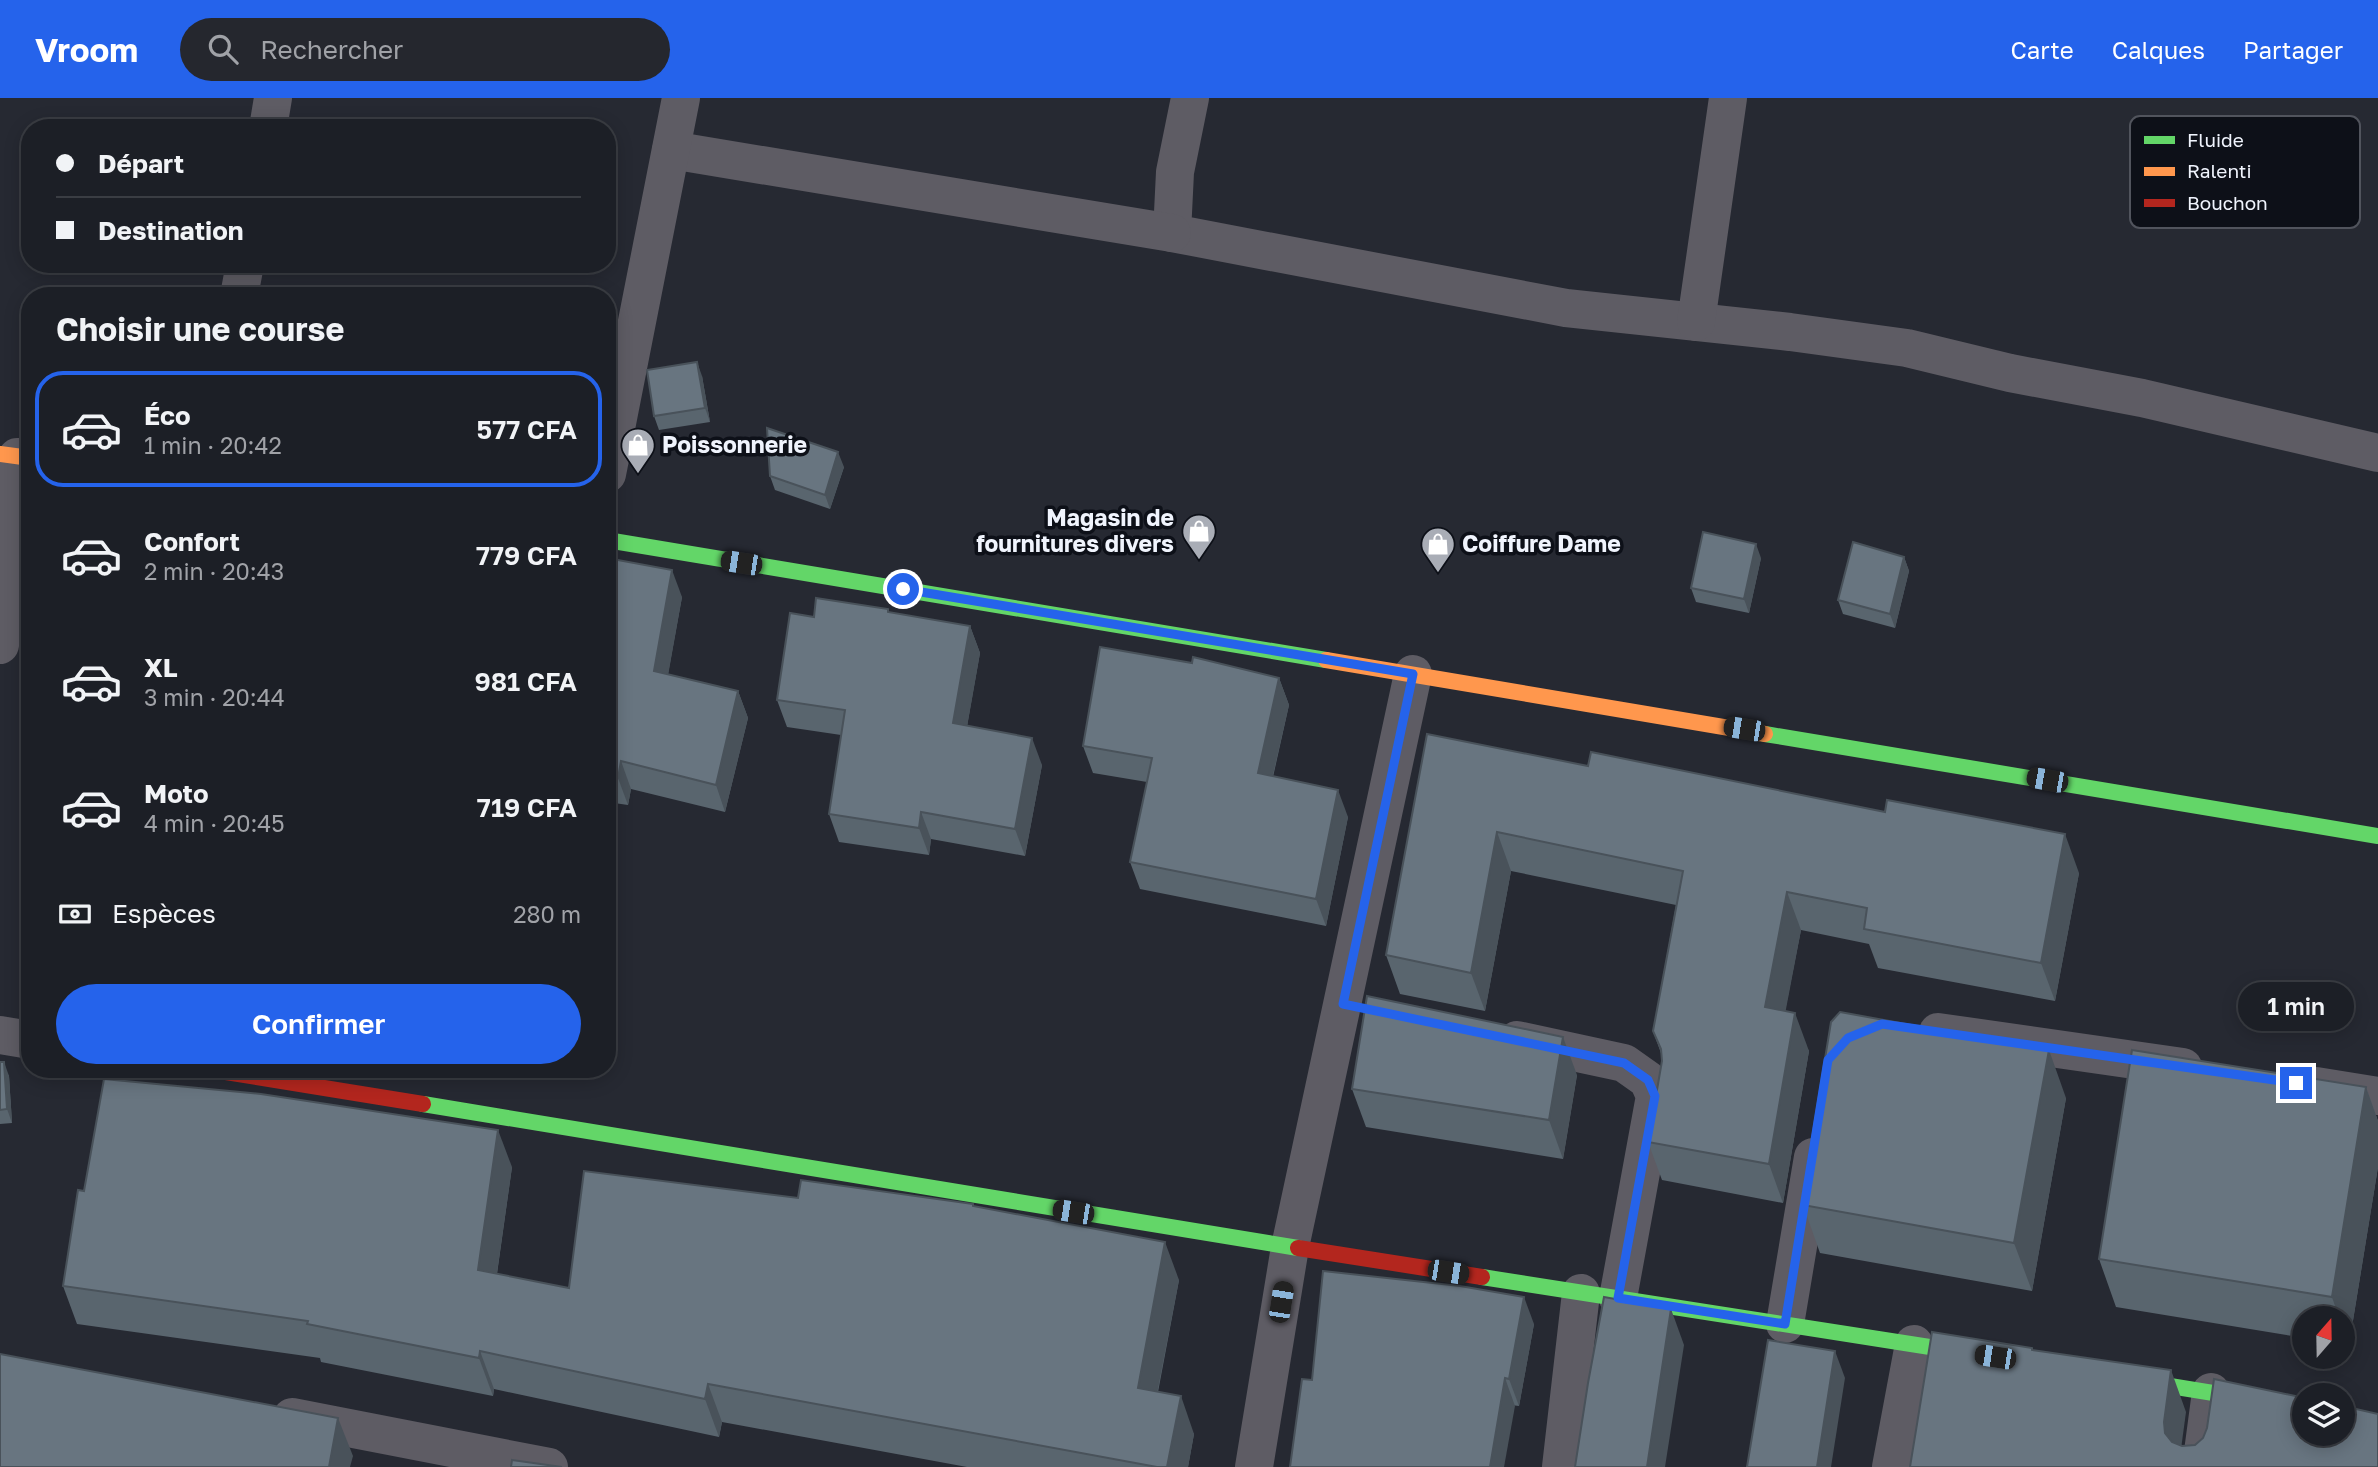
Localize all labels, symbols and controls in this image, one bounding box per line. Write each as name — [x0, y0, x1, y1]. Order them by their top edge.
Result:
search box — [180, 18, 670, 81]
text: Vroom — [35, 30, 138, 69]
icon: search — [204, 30, 242, 68]
text: Rechercher — [260, 34, 403, 65]
text: Carte — [2010, 35, 2074, 64]
text: Calques — [2112, 35, 2205, 64]
text: Partager — [2243, 35, 2343, 64]
legend — [2130, 116, 2360, 228]
text: Fluide — [2187, 128, 2244, 151]
text: Départ — [98, 148, 184, 179]
text: Ralenti — [2187, 159, 2252, 182]
text: Bouchon — [2187, 191, 2268, 214]
text: Destination — [98, 215, 244, 246]
text: Choisir une course — [56, 310, 344, 348]
icon: car — [60, 398, 123, 461]
text: Éco — [144, 400, 191, 431]
text: 577 CFA — [477, 414, 577, 445]
shop icon: Poissonnerie — [619, 426, 657, 475]
place label: Poissonnerie — [662, 430, 807, 458]
text: 1 min · 20:42 — [144, 431, 282, 459]
place label: Magasin de fournitures divers — [976, 503, 1174, 557]
shop icon: Magasin de fournitures divers — [1180, 512, 1218, 561]
icon: car — [60, 524, 123, 587]
shop icon: Coiffure Dame — [1419, 525, 1457, 574]
text: Confort — [144, 526, 240, 557]
place label: Coiffure Dame — [1462, 529, 1621, 557]
text: 779 CFA — [476, 540, 577, 571]
car — [719, 549, 764, 577]
text: 2 min · 20:43 — [144, 557, 284, 585]
route start — [887, 573, 919, 605]
icon: car — [60, 650, 123, 713]
text: XL — [144, 652, 178, 683]
text: 981 CFA — [475, 666, 577, 697]
text: 3 min · 20:44 — [144, 683, 285, 711]
car — [1722, 715, 1767, 743]
car — [2025, 766, 2070, 794]
icon: car — [60, 776, 123, 839]
text: Moto — [144, 778, 209, 809]
text: 719 CFA — [477, 792, 577, 823]
text: 4 min · 20:45 — [144, 809, 285, 837]
icon: cash — [56, 895, 94, 933]
text: Espèces — [112, 898, 216, 929]
text: 280 m — [513, 900, 581, 928]
callout: 1 min — [2238, 982, 2354, 1030]
button: Confirmer — [56, 984, 581, 1064]
text: 1 min — [2267, 992, 2325, 1020]
route end — [2280, 1067, 2312, 1099]
car — [1051, 1198, 1096, 1226]
car — [1426, 1258, 1471, 1286]
car — [1268, 1280, 1295, 1324]
north arrow — [2292, 1306, 2356, 1368]
map controls — [2292, 1306, 2355, 1446]
car — [1973, 1343, 2018, 1371]
button: layers — [2292, 1383, 2355, 1446]

